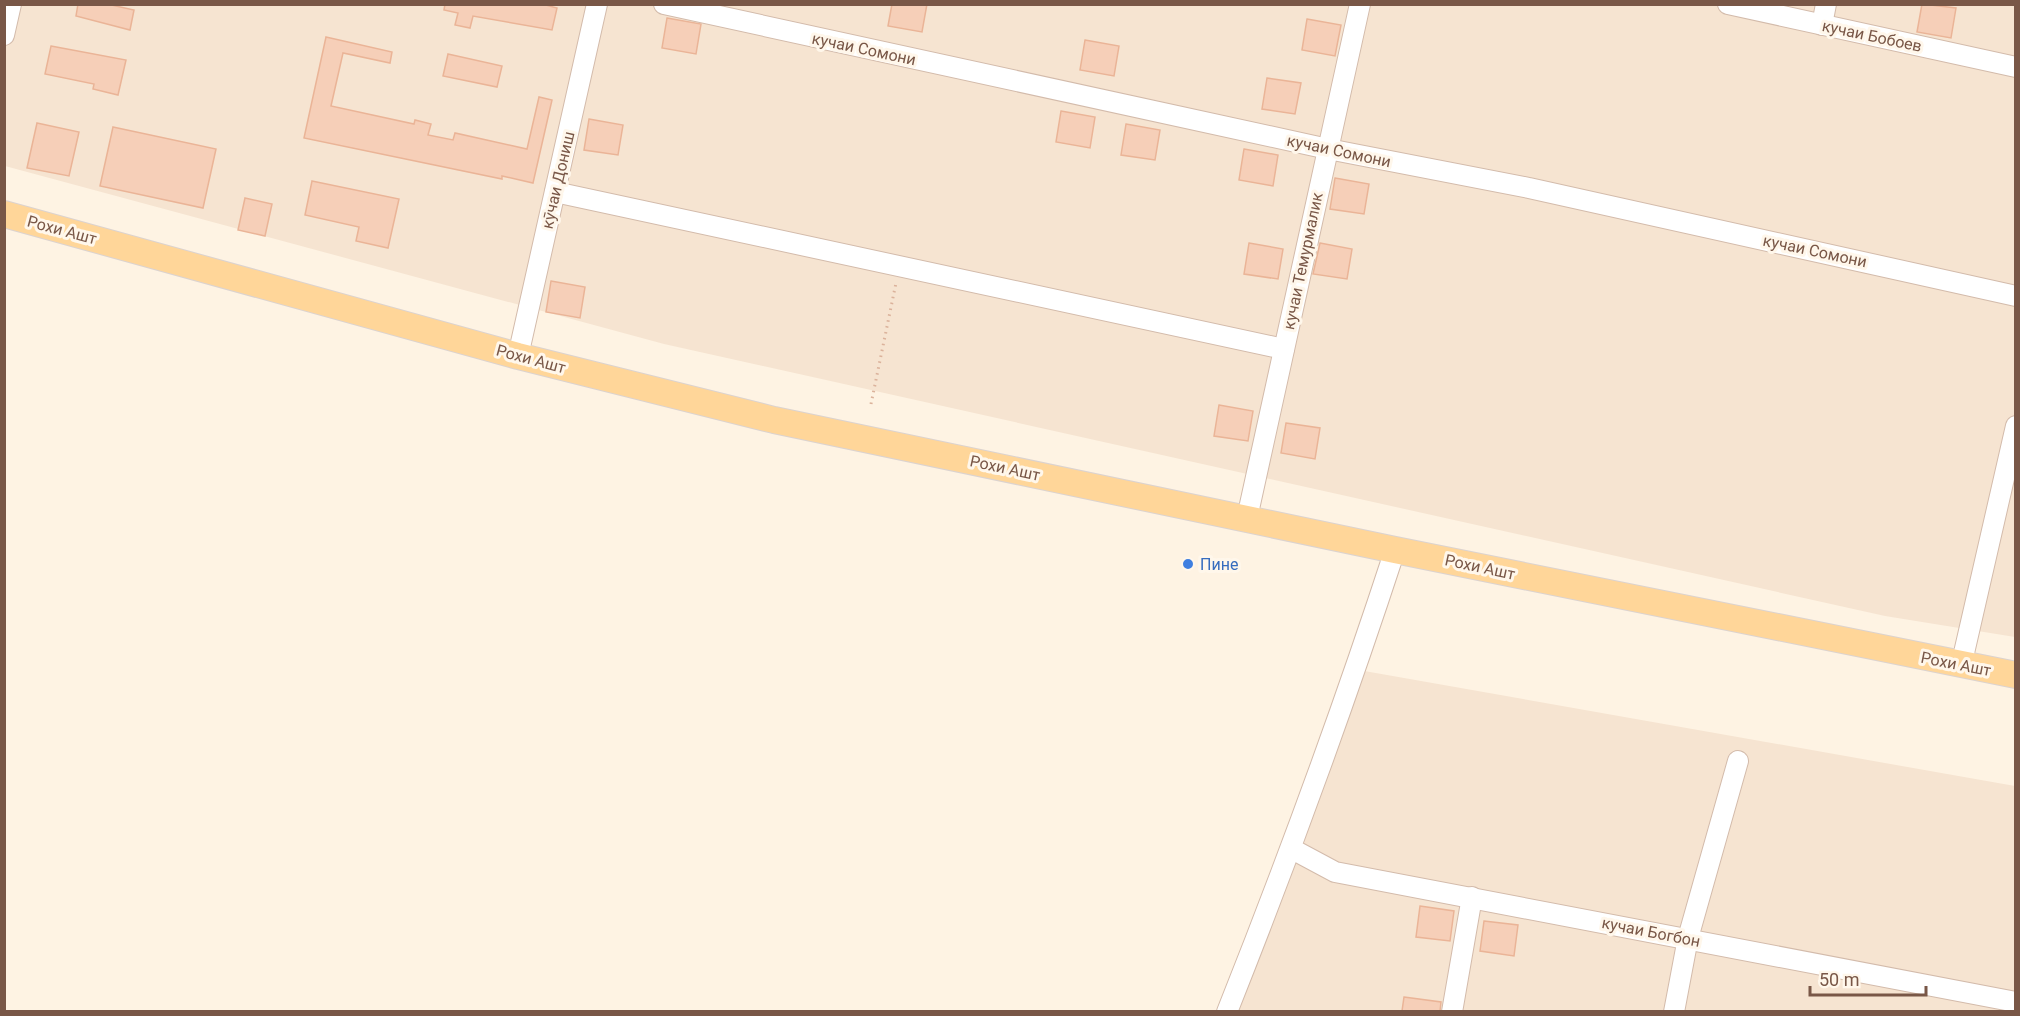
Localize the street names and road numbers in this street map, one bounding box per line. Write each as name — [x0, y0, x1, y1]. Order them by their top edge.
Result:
street label: кучаи Бобоев — [1820, 16, 1924, 56]
street label: кучаи Сомони — [810, 29, 918, 69]
street label: кӯчаи Дониш — [538, 129, 578, 231]
street label: кучаи Сомони — [1285, 131, 1393, 171]
street label: кучаи Темурмалик — [1279, 190, 1327, 331]
street label: Рохи Ашт — [25, 212, 99, 248]
street label: кучаи Сомони — [1761, 231, 1869, 271]
street label: Рохи Ашт — [494, 341, 568, 377]
street label: Рохи Ашт — [968, 451, 1042, 485]
street label: Рохи Ашт — [1443, 550, 1517, 584]
street label: Рохи Ашт — [1919, 648, 1993, 680]
street label: кучаи Богбон — [1600, 913, 1702, 951]

